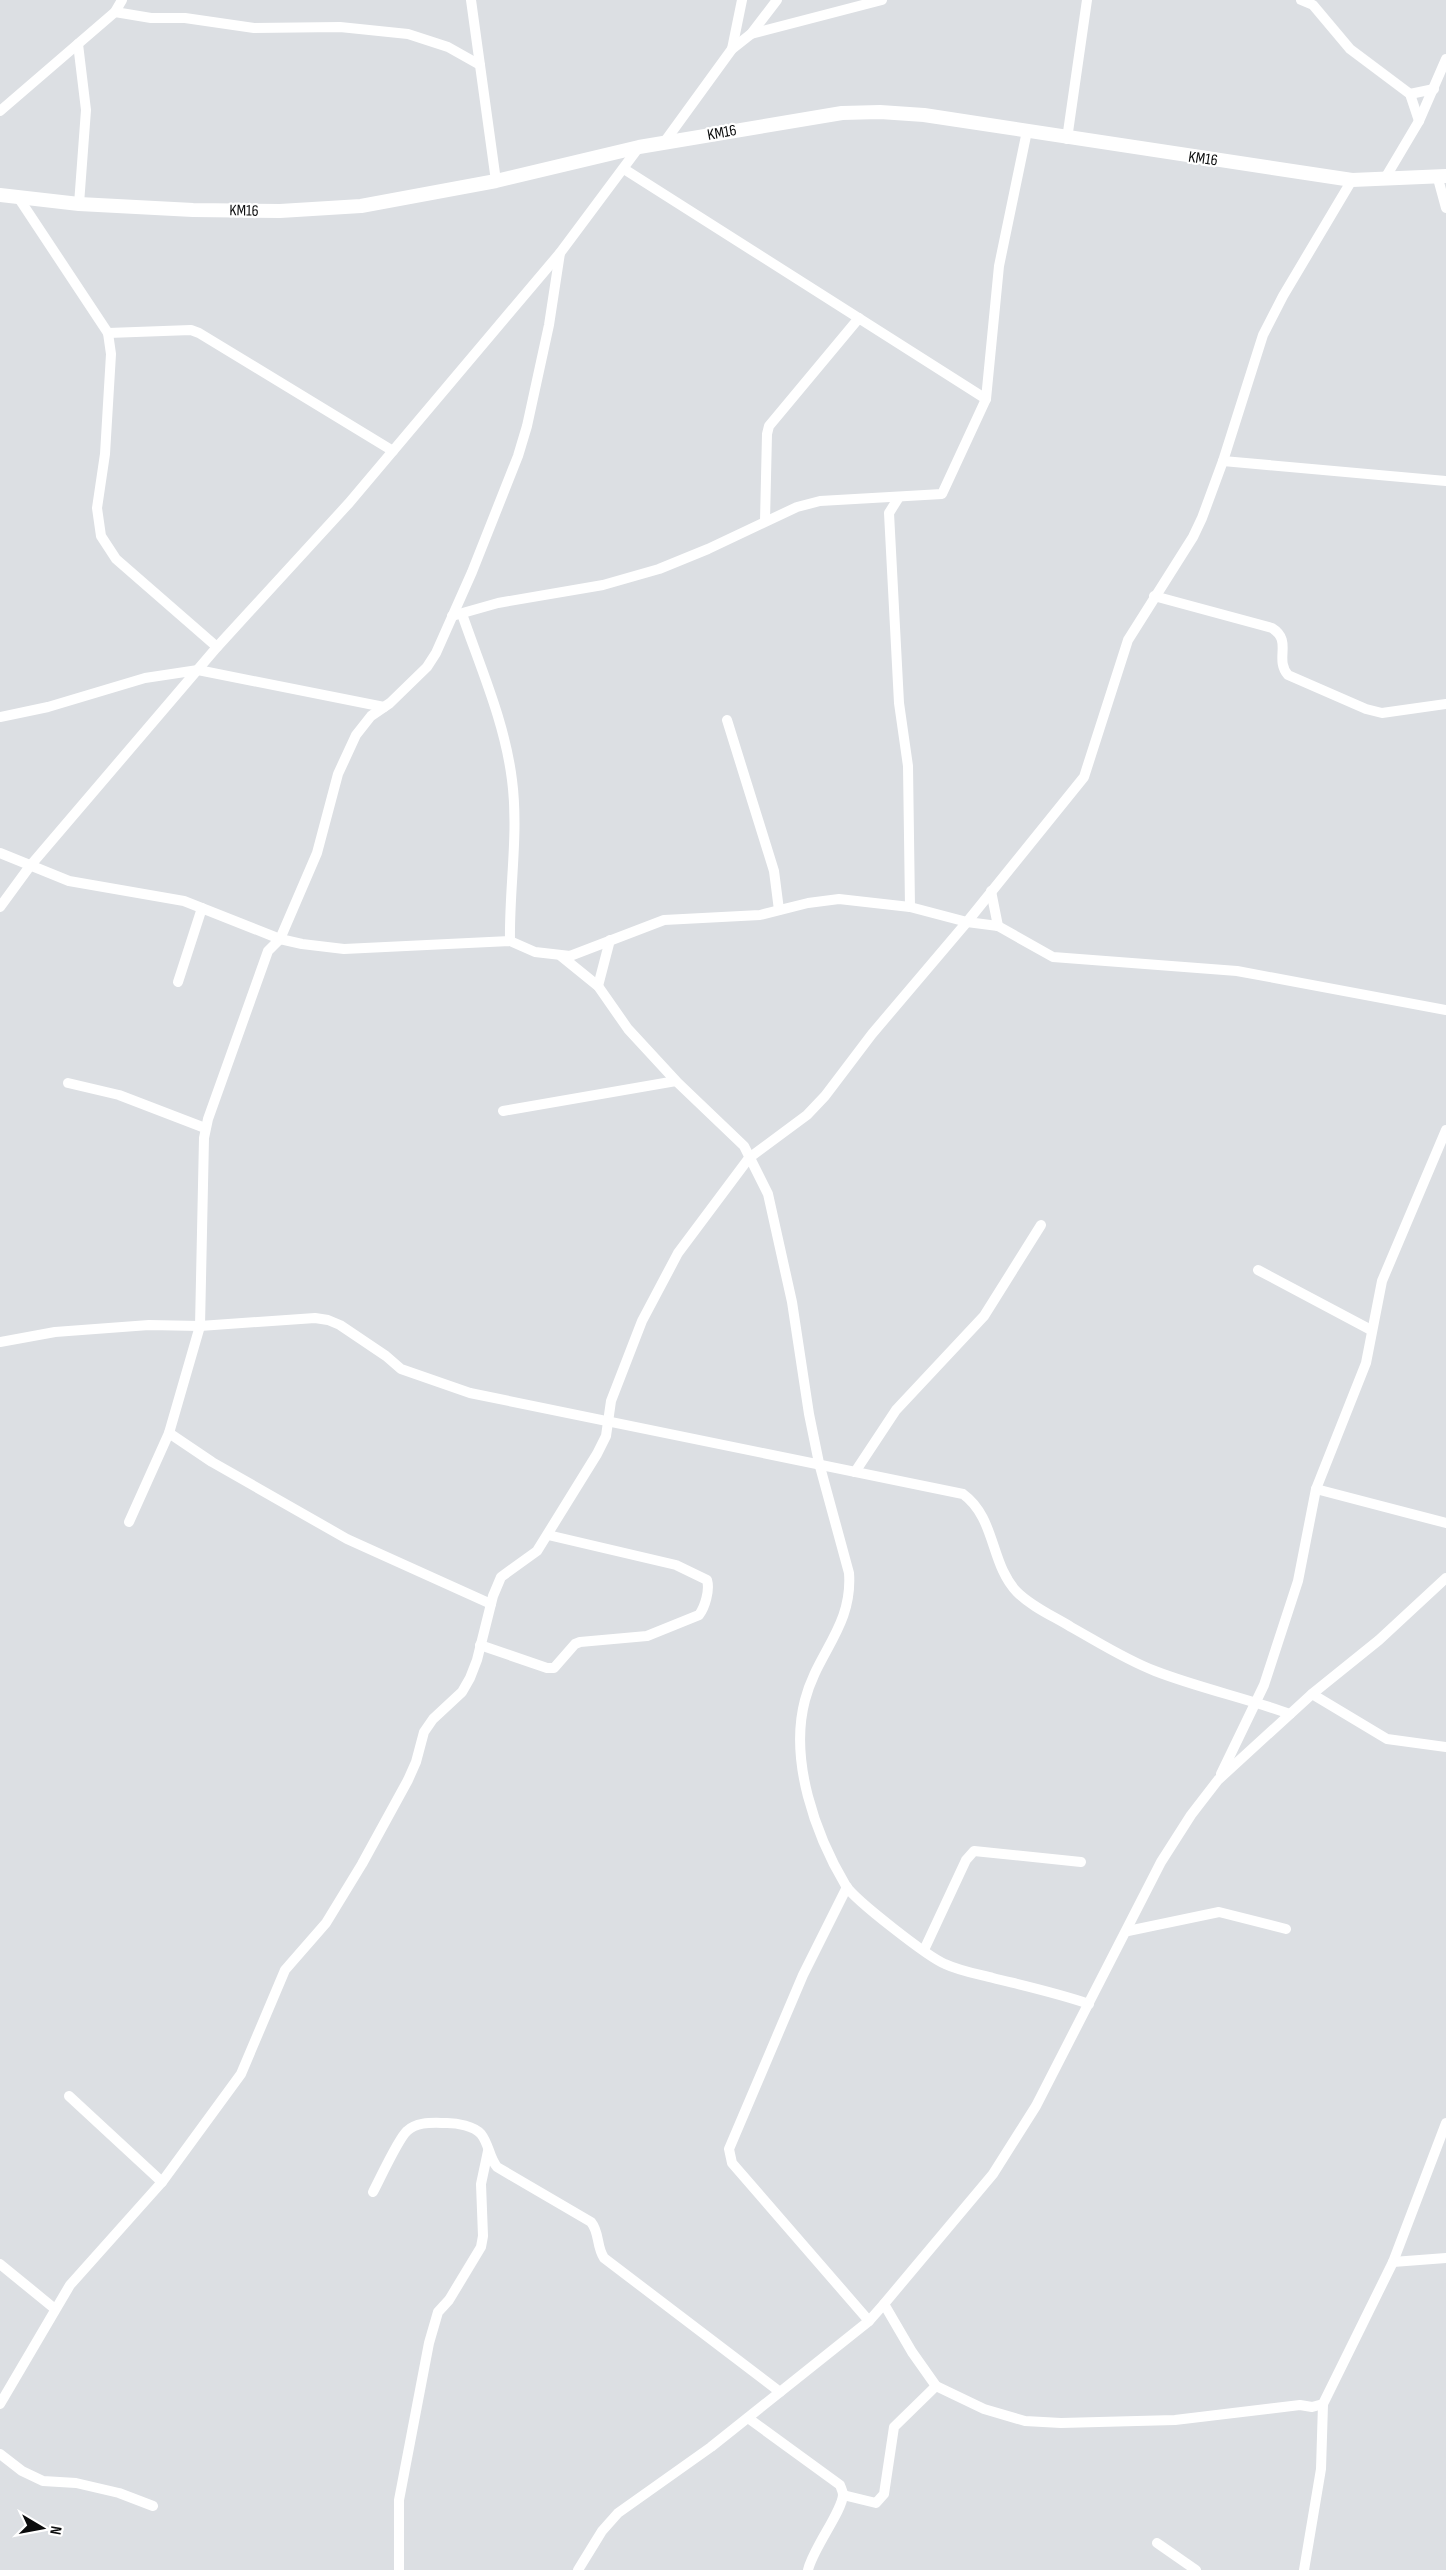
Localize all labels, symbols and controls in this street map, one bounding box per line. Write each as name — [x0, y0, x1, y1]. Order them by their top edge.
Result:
street label: KM16 — [706, 121, 738, 145]
street label: KM16 — [1187, 148, 1219, 170]
street label: KM16 — [229, 201, 259, 221]
north arrow — [12, 2498, 72, 2558]
text: N — [45, 2524, 65, 2536]

